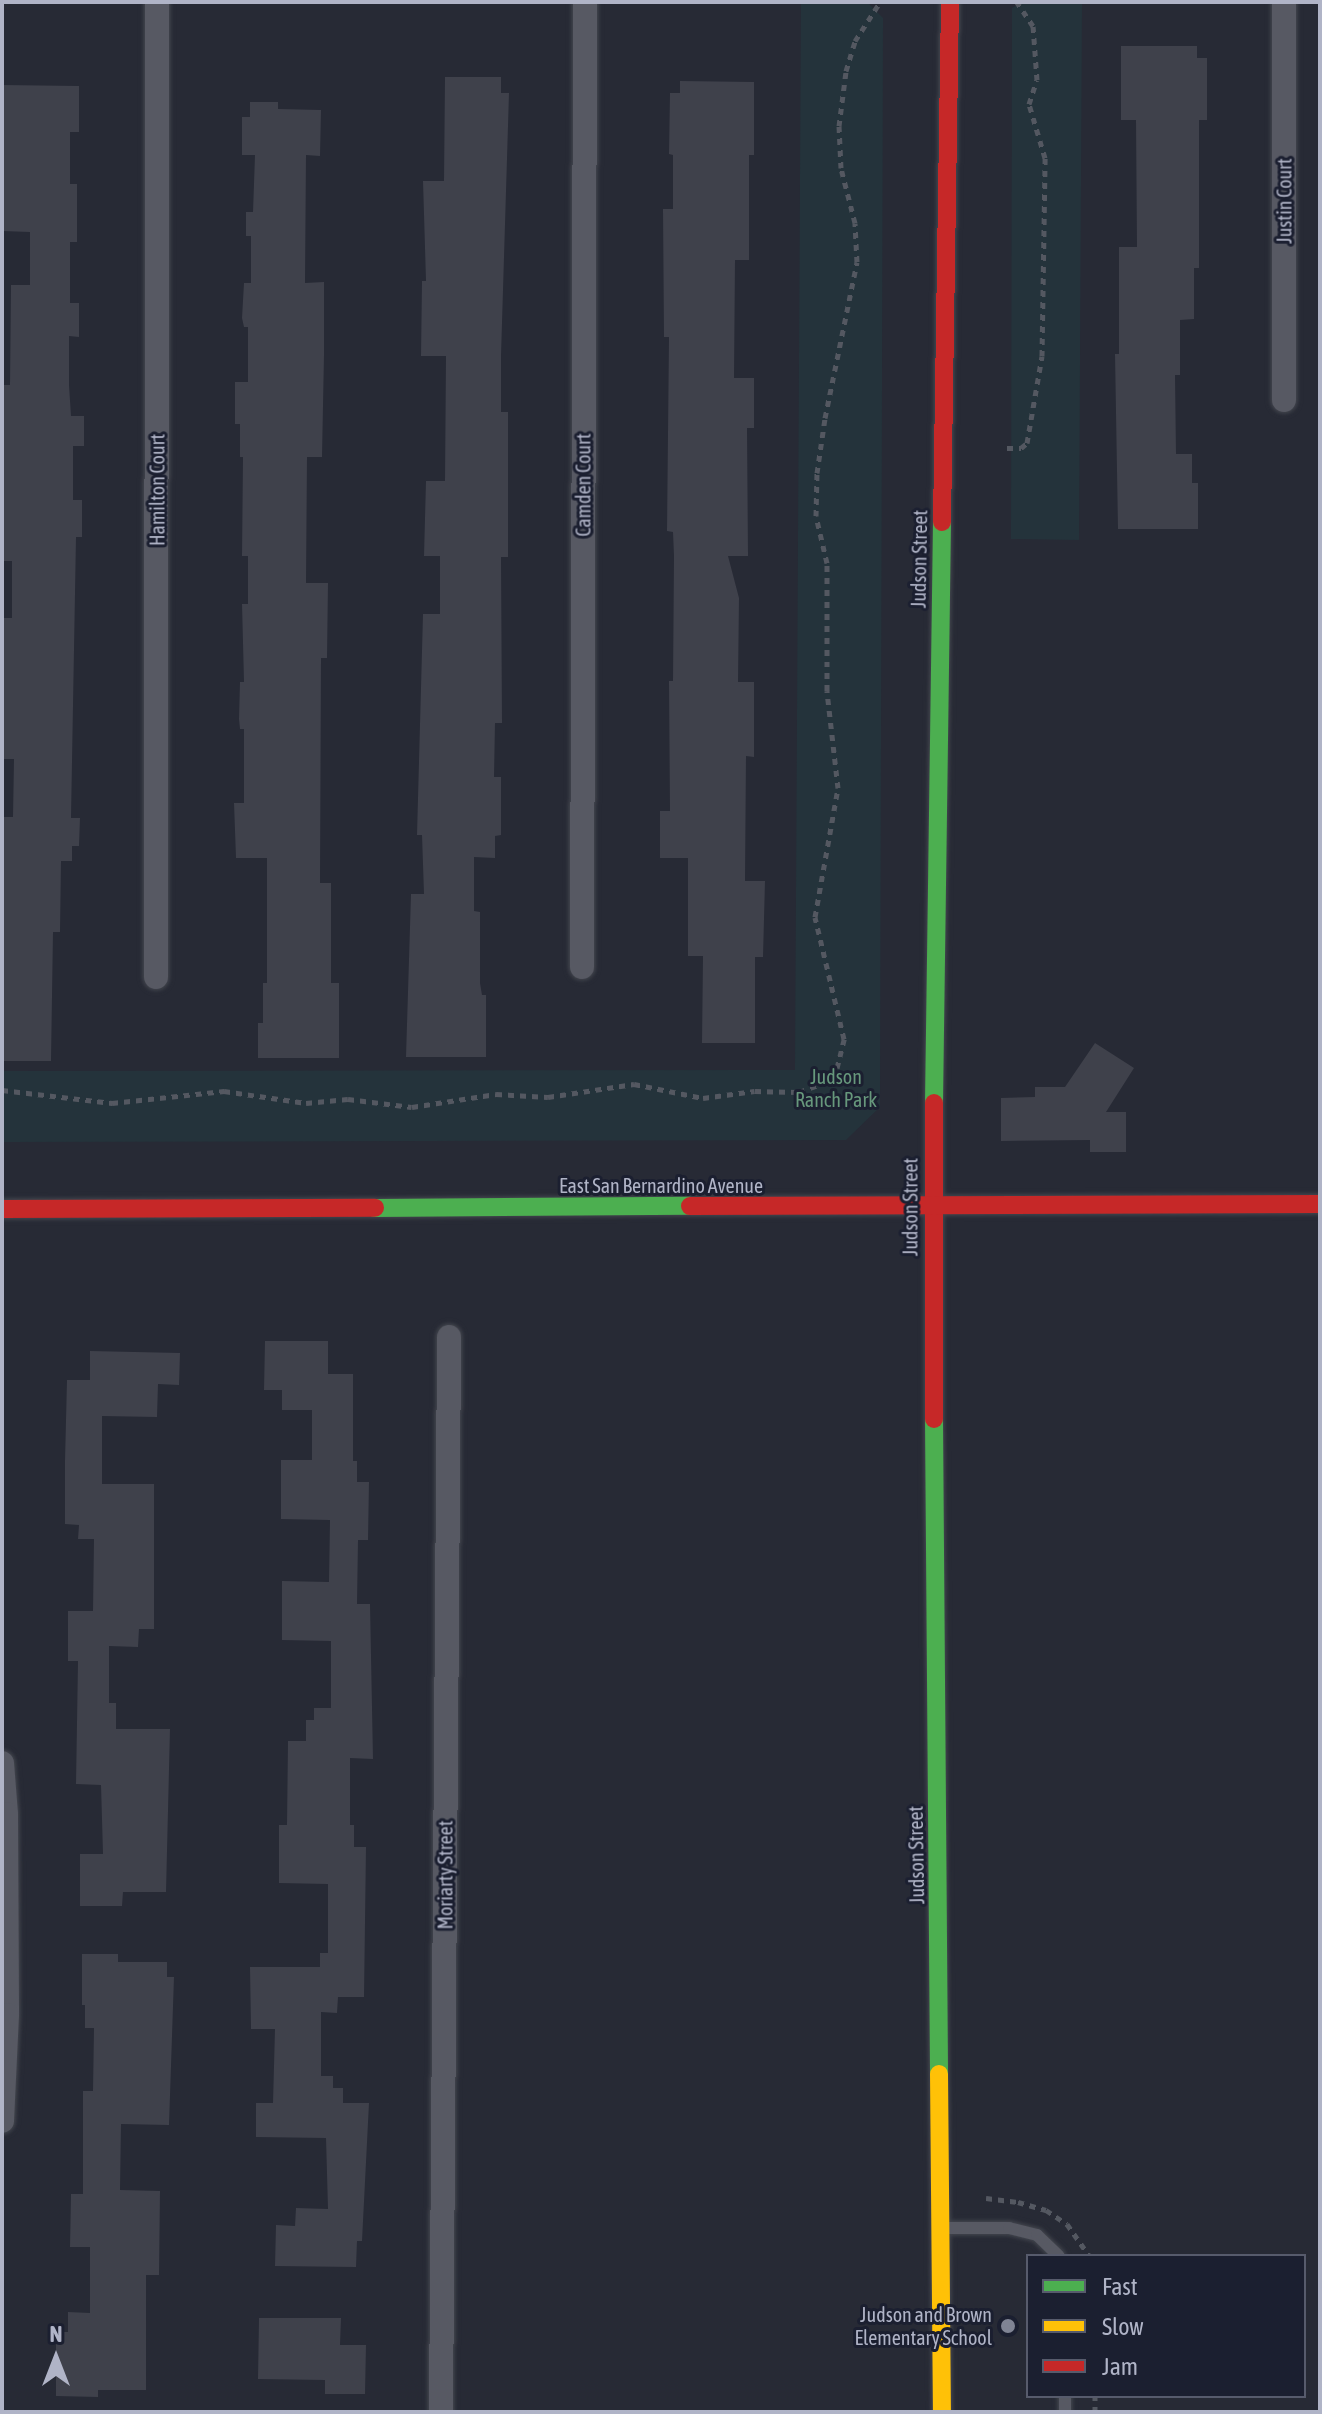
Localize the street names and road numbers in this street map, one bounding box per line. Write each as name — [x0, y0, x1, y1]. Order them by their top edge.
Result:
street label: Justin Court — [1272, 158, 1296, 244]
street label: Camden Court — [571, 433, 595, 537]
street label: Hamilton Court — [145, 434, 169, 546]
street label: Judson Street — [906, 510, 932, 608]
street label: Judson Street — [898, 1158, 922, 1256]
street label: East San Bernardino Avenue — [559, 1173, 763, 1197]
street label: Judson Street — [903, 1806, 929, 1904]
street label: Moriarty Street — [433, 1821, 457, 1929]

